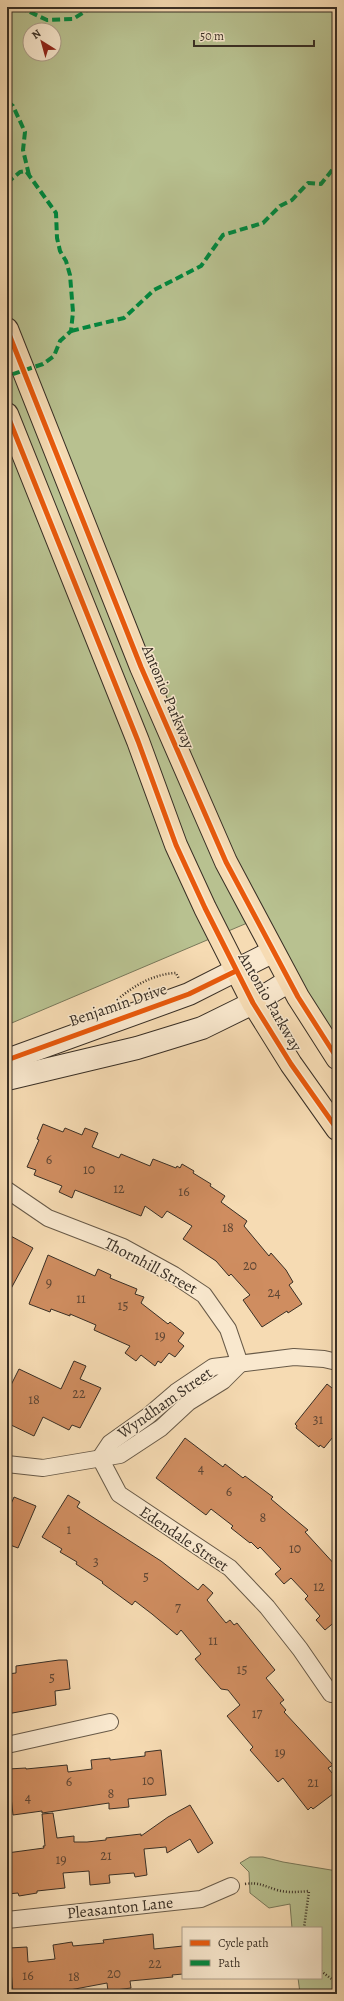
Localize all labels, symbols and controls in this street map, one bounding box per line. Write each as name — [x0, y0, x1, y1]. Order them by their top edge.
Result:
north arrow — [22, 22, 62, 62]
scale bar — [194, 22, 314, 48]
text: N — [29, 26, 44, 43]
text: 50 m — [200, 28, 224, 44]
street label: Antonio Parkway — [136, 641, 200, 753]
street label: Antonio Parkway — [232, 948, 308, 1056]
street label: Benjamin Drive — [66, 978, 170, 1032]
house number: 6 — [46, 1150, 52, 1169]
house number: 10 — [83, 1160, 95, 1179]
house number: 12 — [113, 1179, 125, 1198]
house number: 16 — [178, 1182, 190, 1201]
house number: 18 — [222, 1218, 234, 1237]
street label: Thornhill Street — [101, 1232, 201, 1300]
house number: 20 — [243, 1256, 257, 1275]
house number: 9 — [46, 1273, 52, 1292]
house number: 24 — [268, 1283, 281, 1302]
house number: 11 — [76, 1289, 86, 1308]
house number: 15 — [118, 1296, 128, 1315]
house number: 19 — [154, 1326, 166, 1345]
street label: Wyndham Street — [112, 1362, 217, 1444]
house number: 22 — [72, 1384, 86, 1403]
house number: 18 — [28, 1390, 40, 1409]
house number: 31 — [313, 1410, 324, 1429]
house number: 4 — [198, 1459, 204, 1478]
house number: 6 — [226, 1482, 232, 1501]
street label: Edendale Street — [135, 1501, 233, 1577]
house number: 8 — [260, 1508, 267, 1527]
house number: 1 — [67, 1520, 72, 1539]
house number: 10 — [289, 1539, 301, 1558]
house number: 3 — [93, 1552, 99, 1571]
house number: 5 — [143, 1567, 149, 1586]
house number: 12 — [313, 1577, 325, 1596]
house number: 7 — [175, 1598, 181, 1617]
house number: 11 — [208, 1631, 218, 1650]
house number: 15 — [237, 1660, 247, 1679]
house number: 5 — [49, 1668, 55, 1687]
house number: 17 — [252, 1704, 262, 1723]
house number: 19 — [274, 1743, 286, 1762]
house number: 10 — [142, 1771, 154, 1790]
house number: 6 — [66, 1772, 72, 1791]
house number: 21 — [307, 1773, 319, 1792]
house number: 8 — [108, 1784, 115, 1803]
house number: 4 — [25, 1788, 31, 1807]
house number: 21 — [100, 1846, 112, 1865]
house number: 19 — [55, 1850, 67, 1869]
street label: Pleasanton Lane — [66, 1891, 174, 1925]
legend — [182, 1927, 322, 1979]
text: Cycle path — [218, 1935, 269, 1951]
house number: 22 — [148, 1954, 162, 1973]
text: Path — [218, 1955, 241, 1971]
house number: 20 — [107, 1964, 121, 1983]
house number: 16 — [22, 1966, 34, 1985]
house number: 18 — [68, 1967, 80, 1986]

